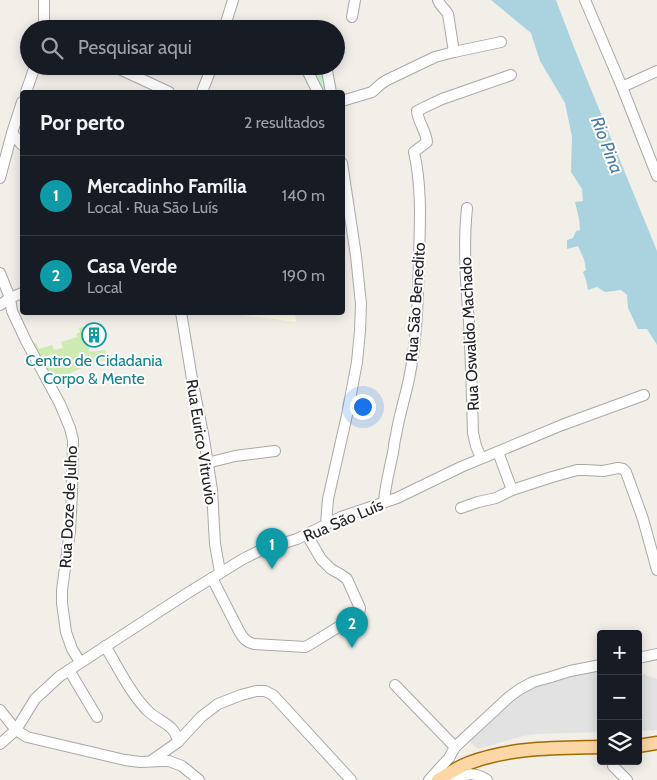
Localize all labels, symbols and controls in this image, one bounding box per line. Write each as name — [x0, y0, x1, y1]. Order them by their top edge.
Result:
search box — [20, 20, 345, 75]
icon: search — [38, 34, 66, 62]
text: Pesquisar aqui — [78, 36, 192, 59]
text: Por perto — [40, 110, 125, 135]
text: 2 resultados — [244, 113, 325, 132]
water label: Rio Pina — [586, 113, 628, 177]
text: Mercadinho Família — [87, 175, 247, 198]
text: 1 — [53, 186, 59, 205]
text: 140 m — [282, 186, 325, 205]
text: Local · Rua São Luís — [87, 198, 218, 217]
street label: Rua São Benedito — [402, 241, 429, 362]
text: Casa Verde — [87, 255, 177, 278]
street label: Rua Oswaldo Machado — [456, 256, 483, 411]
text: 2 — [52, 266, 60, 285]
text: 190 m — [282, 266, 325, 285]
text: Local — [87, 278, 122, 297]
building icon: Centro de Cidadania Corpo & Mente — [81, 322, 107, 348]
place label: Centro de Cidadania Corpo & Mente — [26, 351, 163, 388]
street label: Rua Eurico Vitruvio — [182, 378, 221, 506]
your location — [350, 394, 376, 420]
street label: Rua Doze de Julho — [56, 445, 81, 569]
street label: Rua São Luís — [300, 495, 386, 546]
pin: 1 — [256, 528, 288, 569]
pin: 2 — [336, 607, 368, 648]
map controls — [597, 630, 642, 765]
button: + — [597, 630, 642, 675]
button: − — [597, 675, 642, 720]
button: layers — [597, 720, 642, 765]

